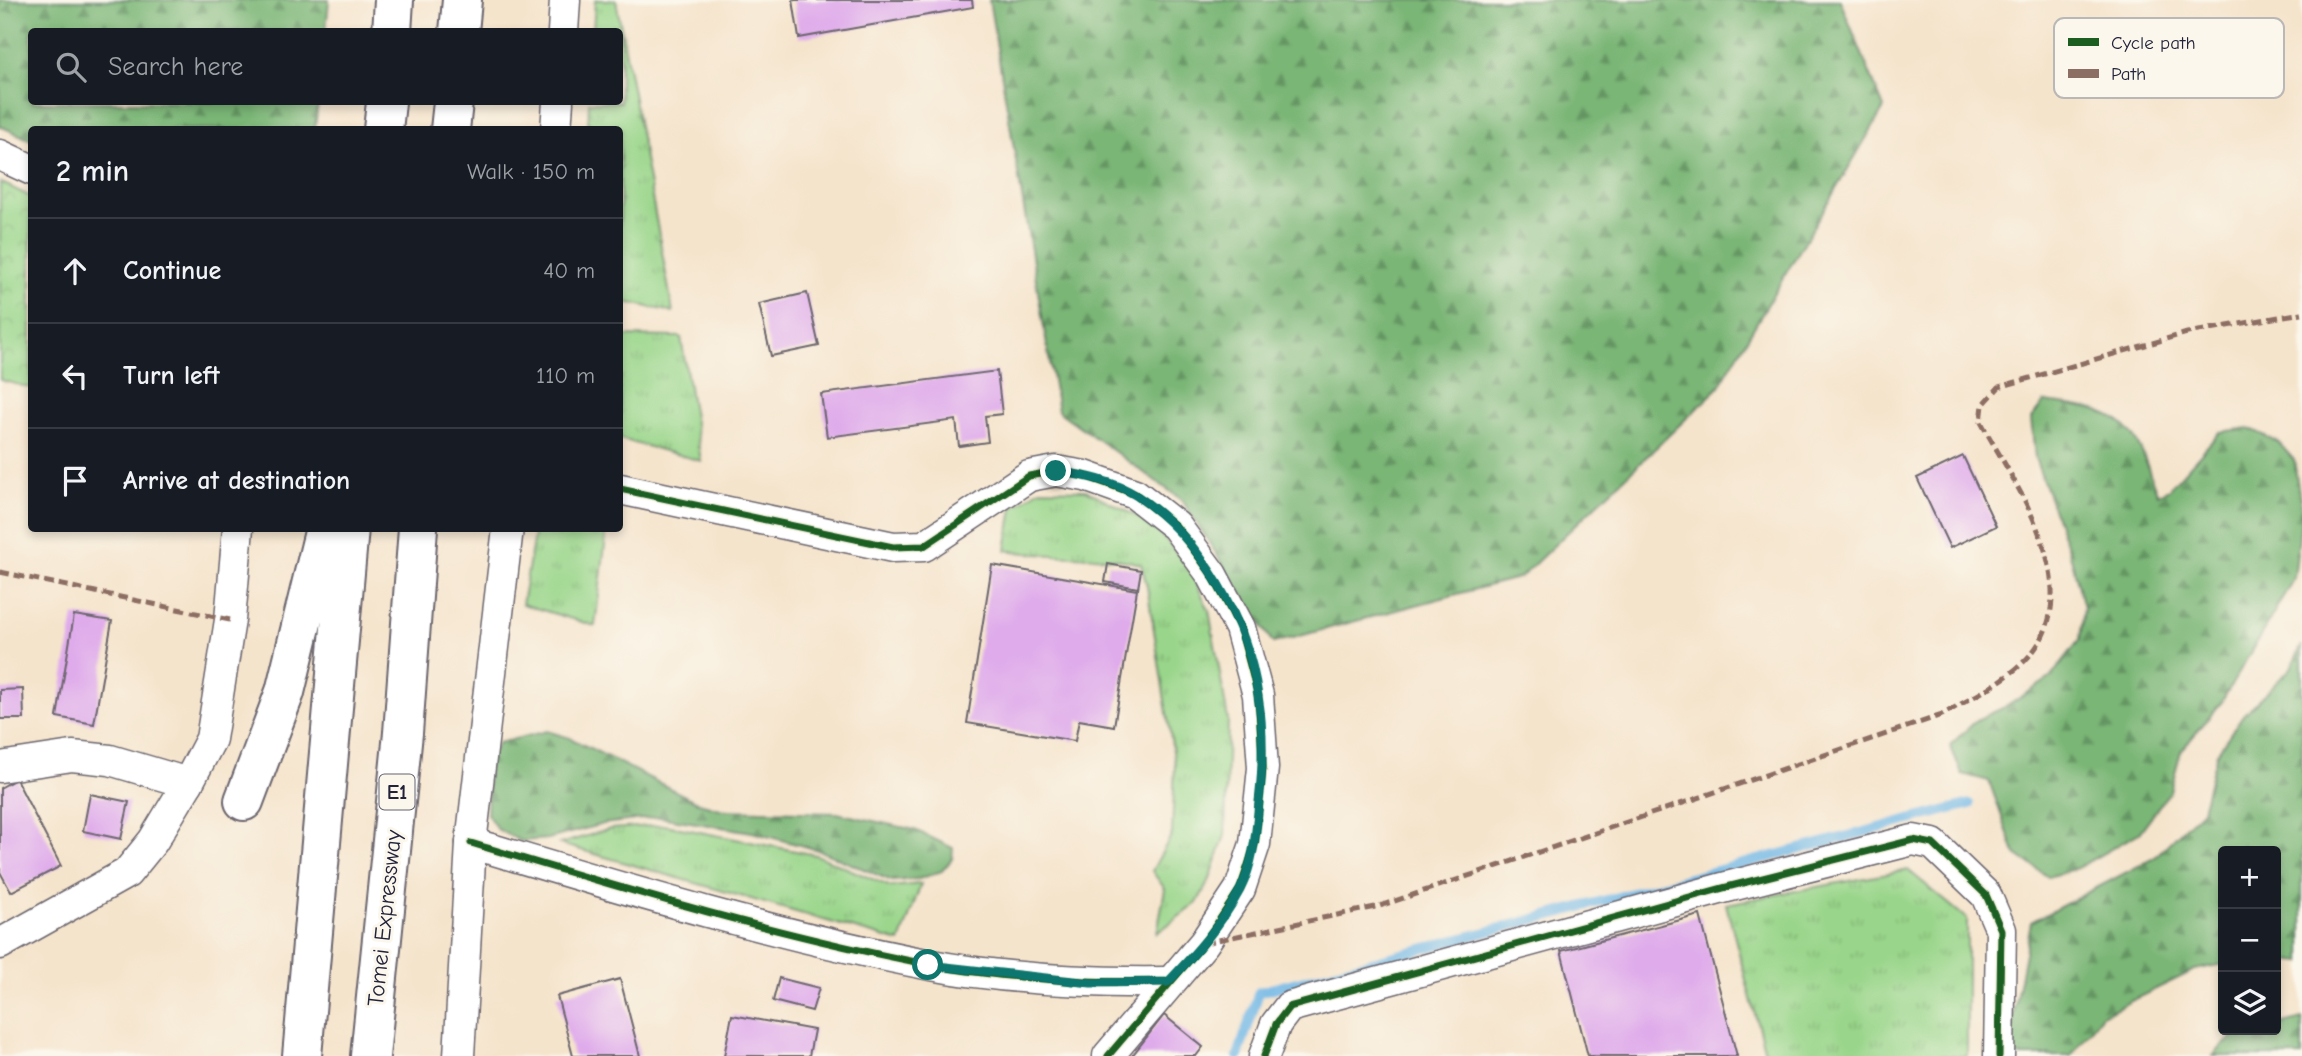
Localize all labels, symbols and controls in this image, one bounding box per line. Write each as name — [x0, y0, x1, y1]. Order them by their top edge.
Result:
legend — [2054, 18, 2284, 98]
search box — [28, 28, 623, 105]
text: Cycle path — [2111, 32, 2196, 54]
icon: search — [52, 48, 90, 86]
text: Search here — [108, 52, 243, 82]
text: Path — [2111, 63, 2146, 85]
text: 2 min — [56, 154, 129, 189]
text: Walk · 150 m — [467, 158, 595, 185]
icon: ahead — [56, 252, 94, 290]
text: Continue — [123, 256, 221, 286]
text: 40 m — [543, 257, 595, 284]
icon: left — [56, 357, 94, 395]
text: Turn left — [123, 361, 220, 391]
text: 110 m — [536, 362, 595, 389]
route end — [1040, 455, 1071, 486]
icon: arrive — [56, 462, 94, 500]
text: Arrive at destination — [123, 466, 350, 496]
road number: E1 — [380, 774, 414, 810]
street label: Tomei Expressway — [362, 828, 407, 1008]
map controls — [2218, 846, 2281, 1035]
button: + — [2218, 846, 2281, 909]
button: − — [2218, 909, 2281, 972]
route start — [912, 949, 943, 980]
button: layers — [2218, 972, 2281, 1035]

